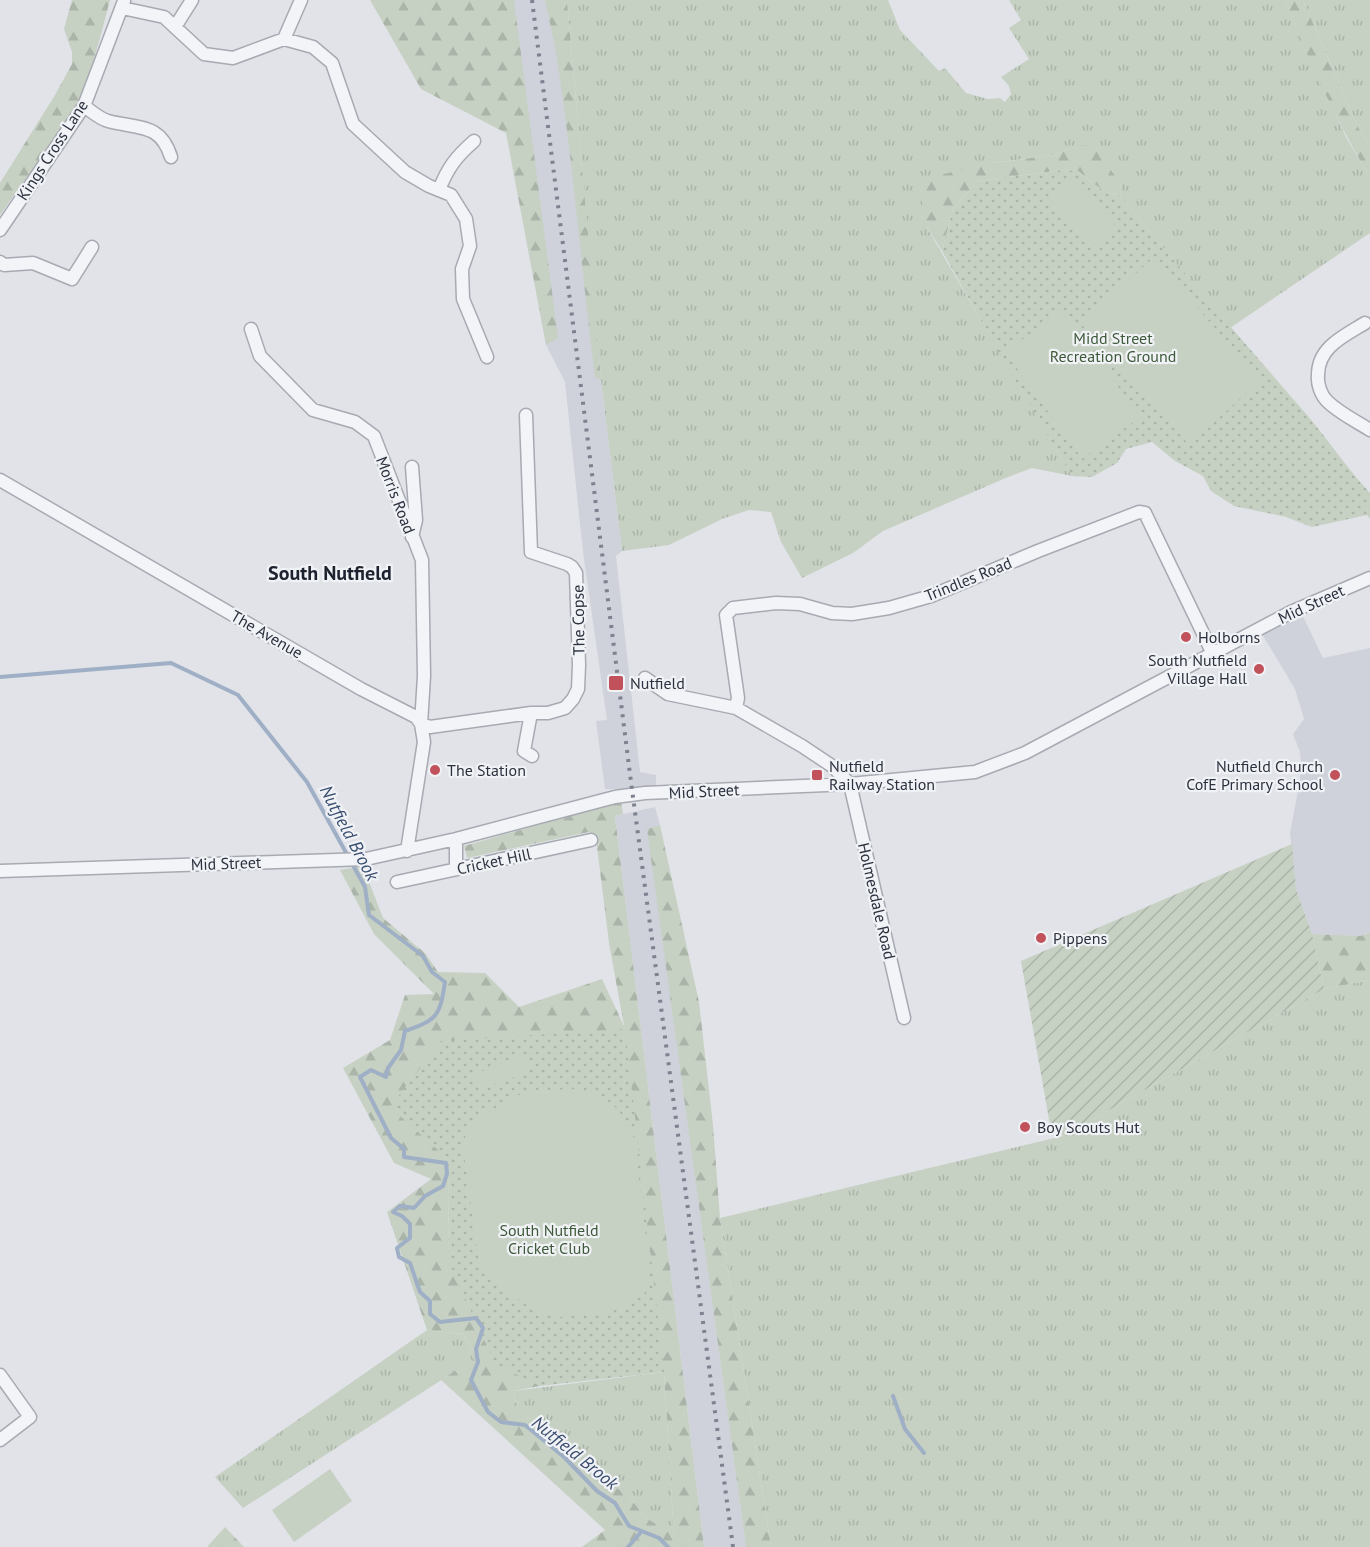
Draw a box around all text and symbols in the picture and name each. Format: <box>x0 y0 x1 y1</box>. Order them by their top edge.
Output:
street label: Kings Cross Lane <box>12 96 92 204</box>
park label: Midd Street Recreation Ground <box>1050 328 1176 366</box>
street label: Morris Road <box>372 453 420 537</box>
street label: Trindles Road <box>922 553 1014 605</box>
district label: South Nutfield <box>268 560 392 586</box>
street label: Mid Street <box>1275 580 1348 628</box>
street label: The Copse <box>567 584 589 656</box>
street label: The Avenue <box>228 605 306 663</box>
place label: Holborns <box>1198 627 1260 647</box>
marker: Holborns <box>1179 630 1193 644</box>
place label: South Nutfield Village Hall <box>1148 650 1247 688</box>
marker: South Nutfield Village Hall <box>1252 662 1266 676</box>
place label: Nutfield <box>630 673 685 693</box>
marker: Nutfield <box>607 674 625 692</box>
place label: Nutfield Railway Station <box>829 756 935 794</box>
place label: Nutfield Church CofE Primary School <box>1186 756 1323 794</box>
place label: The Station <box>447 760 526 780</box>
marker: The Station <box>428 763 442 777</box>
marker: Nutfield Railway Station <box>810 768 824 782</box>
marker: Nutfield Church CofE Primary School <box>1328 768 1342 782</box>
street label: Mid Street <box>668 779 740 803</box>
water label: Nutfield Brook <box>315 781 385 885</box>
street label: Holmesdale Road <box>854 841 900 961</box>
street label: Cricket Hill <box>455 843 533 879</box>
street label: Mid Street <box>190 852 262 874</box>
place label: Pippens <box>1053 928 1107 948</box>
marker: Pippens <box>1034 931 1048 945</box>
place label: Boy Scouts Hut <box>1037 1117 1140 1137</box>
marker: Boy Scouts Hut <box>1018 1120 1032 1134</box>
park label: South Nutfield Cricket Club <box>499 1220 599 1258</box>
water label: Nutfield Brook <box>527 1411 624 1495</box>

